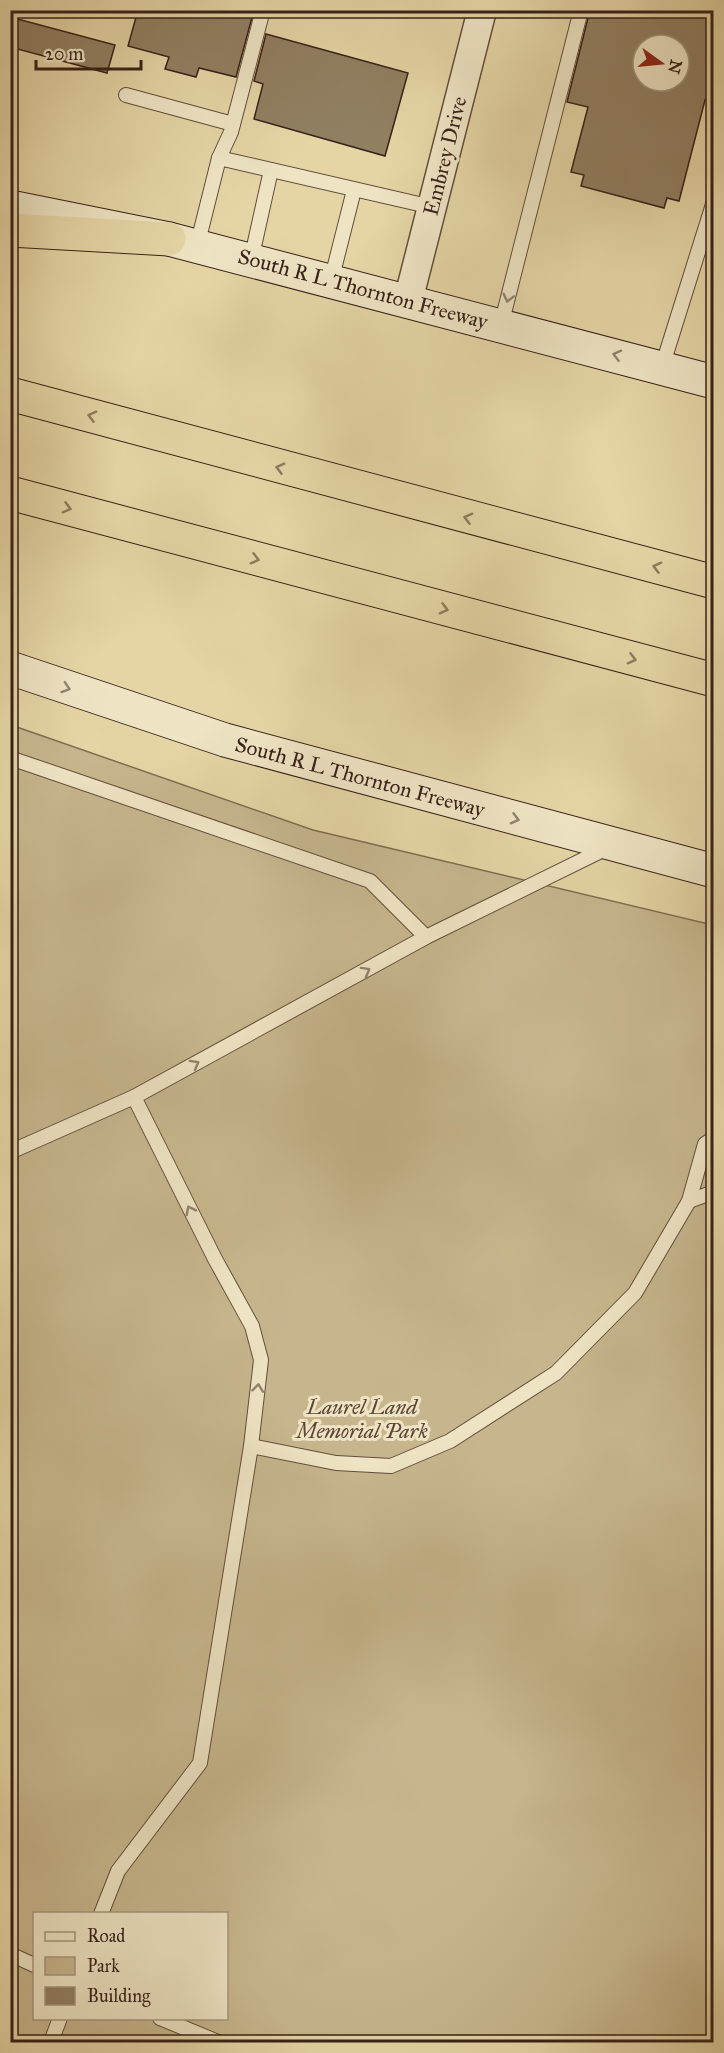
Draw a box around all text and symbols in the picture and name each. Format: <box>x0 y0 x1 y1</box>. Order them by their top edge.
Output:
scale bar <box>36 33 141 71</box>
north arrow <box>631 33 691 93</box>
text: 20 m <box>45 43 83 65</box>
text: N <box>664 58 686 76</box>
street label: Embrey Drive <box>418 93 472 218</box>
street label: South R L Thornton Freeway <box>235 243 492 335</box>
one-way arrow <box>503 292 516 302</box>
one-way arrow <box>612 350 622 363</box>
one-way arrow <box>87 411 98 423</box>
one-way arrow <box>275 463 286 475</box>
one-way arrow <box>62 501 72 514</box>
one-way arrow <box>464 512 474 525</box>
one-way arrow <box>250 552 260 565</box>
one-way arrow <box>652 562 662 575</box>
one-way arrow <box>438 602 449 614</box>
one-way arrow <box>627 651 637 664</box>
one-way arrow <box>60 680 71 693</box>
street label: South R L Thornton Freeway <box>232 731 489 823</box>
one-way arrow <box>509 812 520 824</box>
one-way arrow <box>359 966 370 978</box>
one-way arrow <box>188 1060 199 1071</box>
one-way arrow <box>186 1205 198 1216</box>
one-way arrow <box>251 1383 264 1392</box>
park label: Laurel Land Memorial Park <box>294 1394 428 1444</box>
legend <box>33 1912 228 2020</box>
text: Road <box>87 1925 125 1947</box>
text: Park <box>87 1955 120 1977</box>
text: Building <box>87 1985 151 2008</box>

